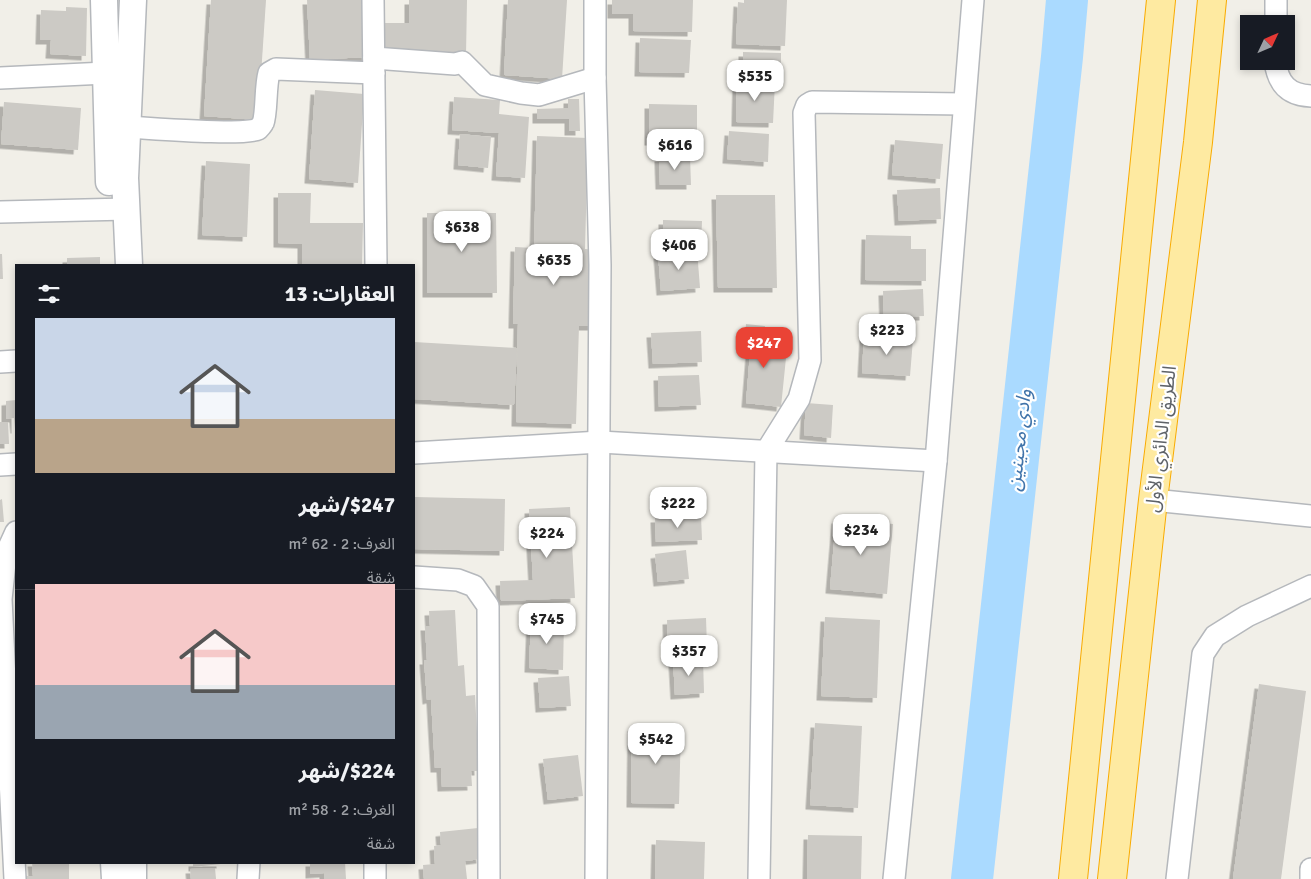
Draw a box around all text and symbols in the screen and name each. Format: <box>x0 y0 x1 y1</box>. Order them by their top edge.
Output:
north arrow <box>1240 15 1295 70</box>
map controls <box>1240 15 1295 70</box>
pin: $535 <box>725 59 785 102</box>
text: $535 <box>738 66 772 86</box>
pin: $616 <box>645 128 705 171</box>
text: $616 <box>658 135 692 155</box>
pin: $638 <box>432 210 492 253</box>
text: $638 <box>445 217 479 237</box>
pin: $406 <box>649 228 709 271</box>
text: $406 <box>662 235 696 255</box>
pin: $635 <box>524 244 584 286</box>
text: $635 <box>537 250 571 270</box>
icon: filters <box>35 280 63 308</box>
text: العقارات: 13 <box>285 281 395 307</box>
pin: $223 <box>857 314 917 356</box>
text: $223 <box>870 320 904 340</box>
pin: $247 <box>734 326 794 369</box>
text: $247 <box>747 333 781 353</box>
icon: home <box>170 351 260 441</box>
street label: الطريق الدائري الأول <box>1140 364 1184 514</box>
water label: وادي مجينين <box>1001 388 1039 493</box>
pin: $222 <box>648 486 708 529</box>
text: $247/شهر <box>299 492 395 518</box>
text: $222 <box>661 493 695 513</box>
pin: $234 <box>831 514 891 556</box>
pin: $224 <box>517 516 577 559</box>
text: $234 <box>844 520 878 540</box>
text: $224 <box>530 523 564 543</box>
text: الغرف: 2 · 62 m² <box>288 534 395 554</box>
text: شقة <box>367 568 395 588</box>
pin: $745 <box>517 602 577 645</box>
text: $745 <box>530 609 564 629</box>
icon: home <box>170 616 260 706</box>
pin: $357 <box>659 634 719 677</box>
text: $357 <box>672 641 706 661</box>
pin: $542 <box>626 722 686 765</box>
text: $542 <box>639 729 673 749</box>
text: $224/شهر <box>299 758 395 784</box>
text: الغرف: 2 · 58 m² <box>288 800 395 820</box>
text: شقة <box>367 834 395 854</box>

